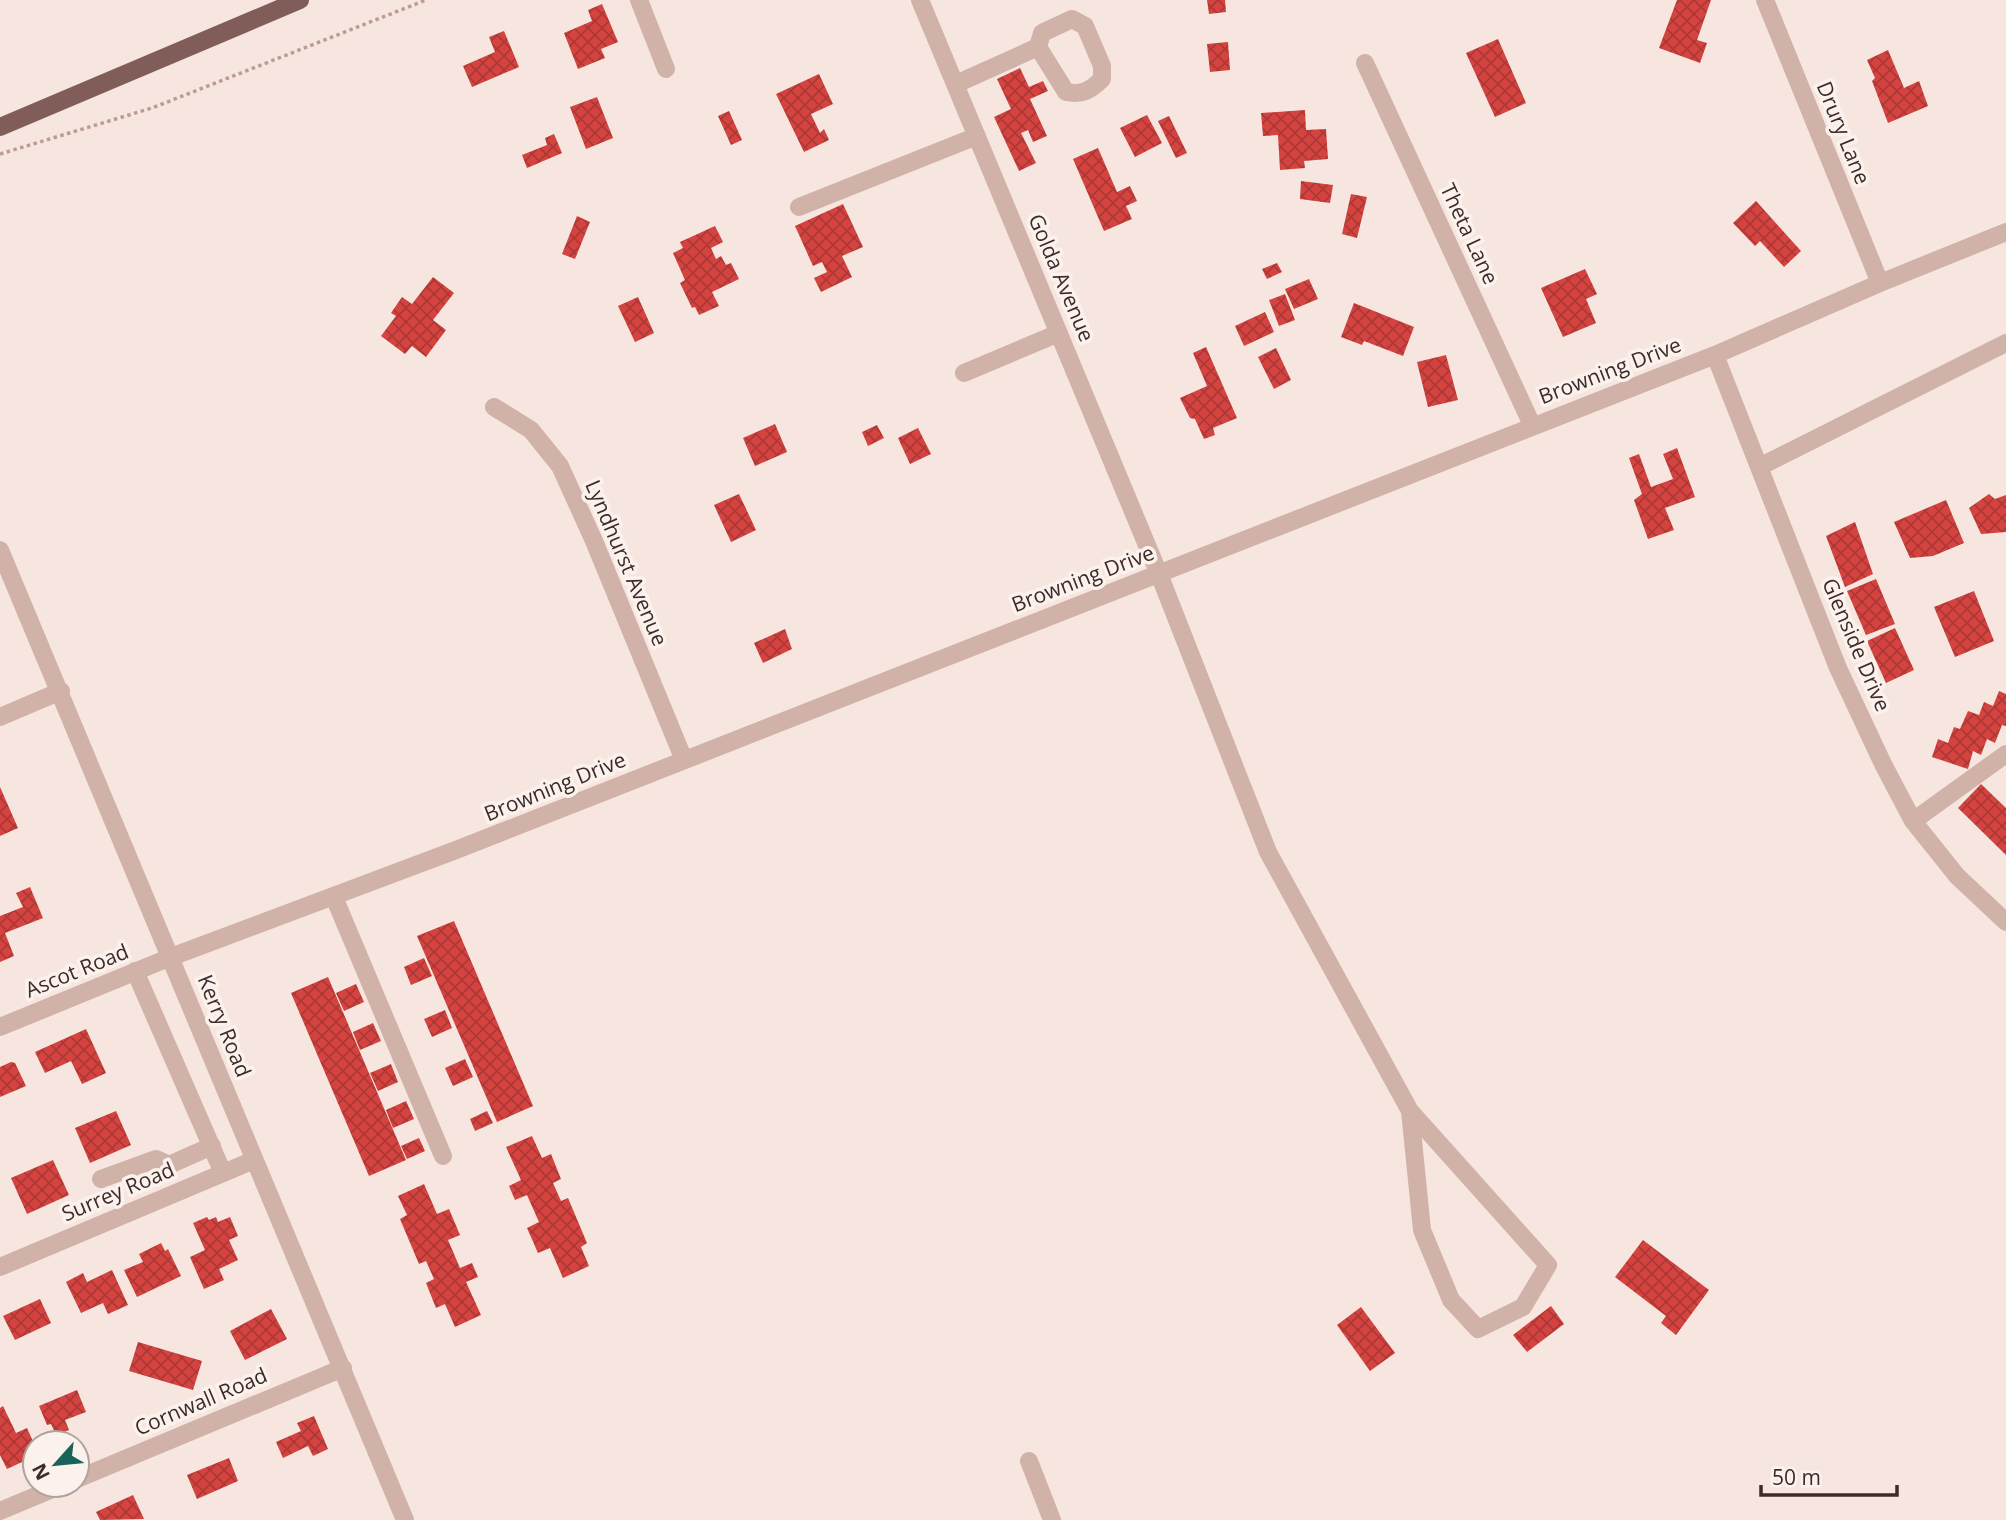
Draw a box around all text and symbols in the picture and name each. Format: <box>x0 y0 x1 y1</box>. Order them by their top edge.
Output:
street label: Drury Lane <box>1811 77 1877 188</box>
street label: Theta Lane <box>1434 179 1505 289</box>
street label: Golda Avenue <box>1022 209 1101 346</box>
street label: Browning Drive <box>1534 330 1685 410</box>
street label: Lyndhurst Avenue <box>579 475 675 650</box>
street label: Browning Drive <box>1007 538 1158 618</box>
street label: Glenside Drive <box>1816 574 1898 715</box>
street label: Browning Drive <box>480 745 630 827</box>
street label: Ascot Road <box>21 937 132 1003</box>
street label: Kerry Road <box>192 970 258 1081</box>
street label: Surrey Road <box>57 1155 178 1227</box>
street label: Cornwall Road <box>130 1361 271 1442</box>
north arrow <box>21 1429 91 1499</box>
scale bar <box>1761 1454 1898 1498</box>
text: N <box>26 1459 56 1485</box>
text: 50 m <box>1772 1463 1821 1491</box>

